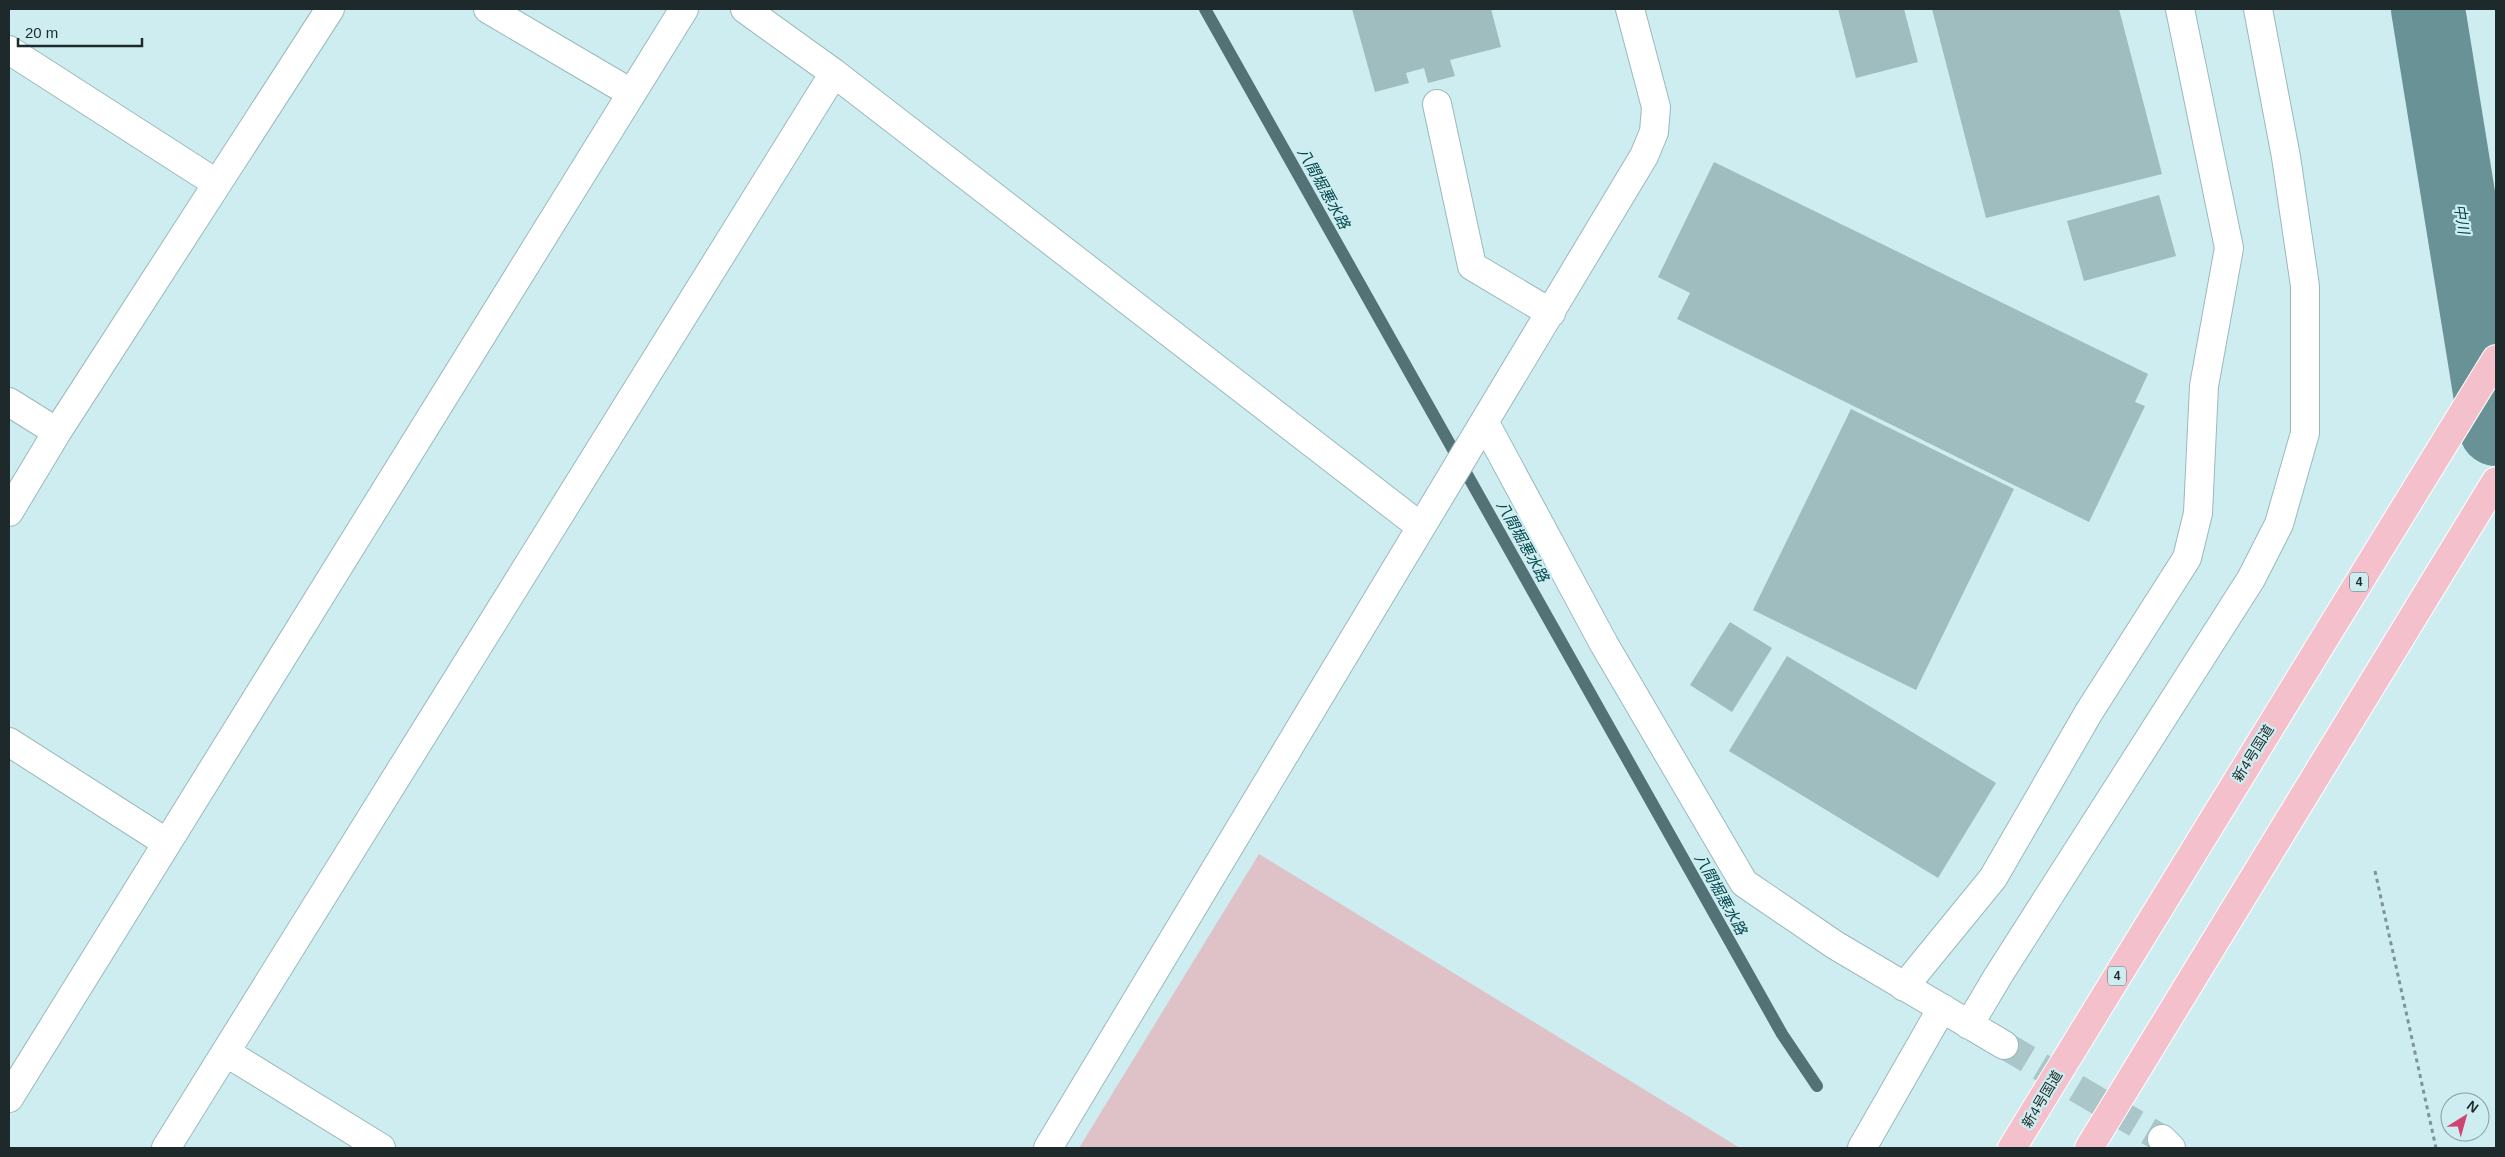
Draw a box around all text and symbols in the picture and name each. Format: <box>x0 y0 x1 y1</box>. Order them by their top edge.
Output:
scale bar <box>18 15 141 47</box>
text: 20 m <box>25 24 58 41</box>
water label: 八間堀悪水路 <box>1295 145 1354 233</box>
water label: 中川 <box>2451 203 2473 237</box>
water label: 八間堀悪水路 <box>1494 498 1553 586</box>
road number: 4 <box>2350 572 2368 592</box>
street label: 新4号国道 <box>2229 722 2277 784</box>
water label: 八間堀悪水路 <box>1692 851 1751 939</box>
road number: 4 <box>2108 966 2126 986</box>
street label: 新4号国道 <box>2019 1068 2065 1130</box>
north arrow <box>2440 1092 2490 1142</box>
text: N <box>2464 1097 2482 1116</box>

